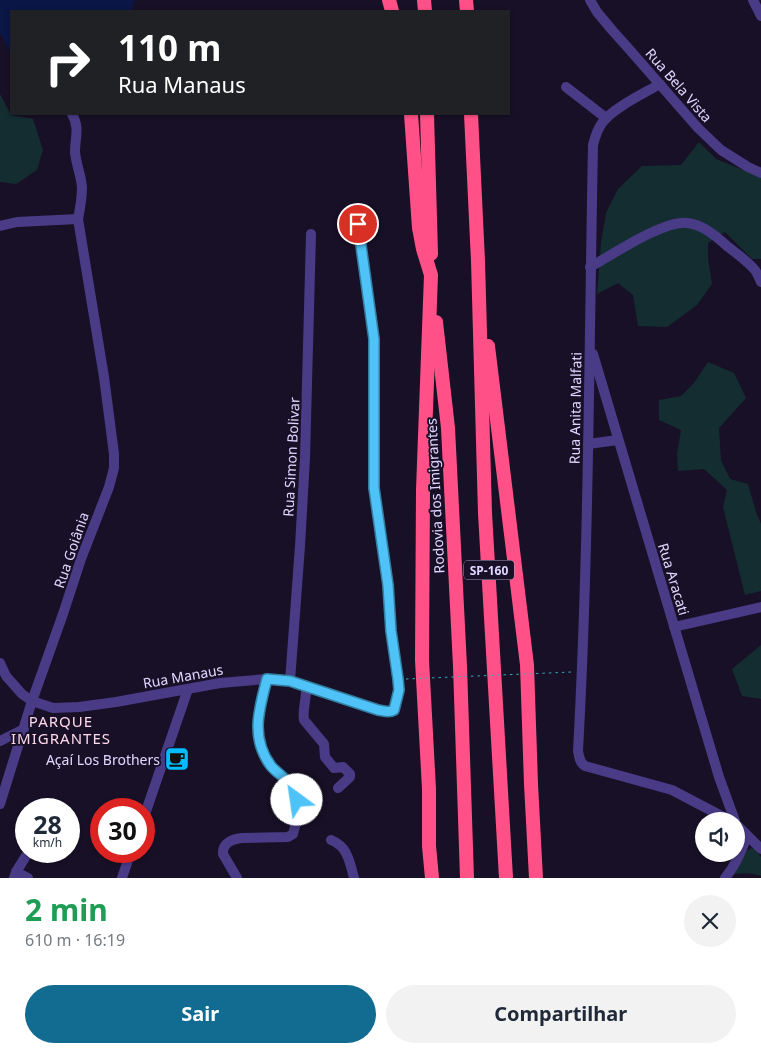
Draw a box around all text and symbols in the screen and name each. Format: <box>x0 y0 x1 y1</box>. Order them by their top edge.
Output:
text: 110 m <box>118 24 221 71</box>
icon: right <box>35 30 100 95</box>
street label: Rua Bela Vista <box>641 44 717 126</box>
text: Rua Manaus <box>118 69 246 99</box>
pin <box>337 203 379 245</box>
icon: arrive <box>344 210 372 238</box>
street label: Rua Anita Malfati <box>565 352 585 464</box>
street label: Rua Simon Bolivar <box>278 397 304 517</box>
street label: Rodovia dos Imigrantes <box>421 418 449 574</box>
street label: Rua Goiânia <box>49 510 93 590</box>
street label: Rua Aracati <box>654 541 694 617</box>
road number: SP-160 <box>464 560 514 580</box>
street label: Rua Manaus <box>141 660 225 692</box>
district label: PARQUE IMIGRANTES <box>11 711 111 748</box>
cafe icon: Açaí Los Brothers <box>164 746 190 772</box>
place label: Açaí Los Brothers <box>46 750 160 769</box>
position arrow <box>270 773 322 825</box>
speed limit sign: 30 <box>90 798 155 863</box>
text: 28 <box>33 807 62 841</box>
map controls <box>695 812 745 862</box>
button: sound <box>695 812 745 862</box>
text: km/h <box>33 834 62 851</box>
text: 2 min <box>25 889 108 930</box>
button: close <box>684 895 736 947</box>
text: 610 m · 16:19 <box>25 929 125 951</box>
button: Sair <box>25 985 376 1043</box>
button: Compartilhar <box>386 985 736 1043</box>

